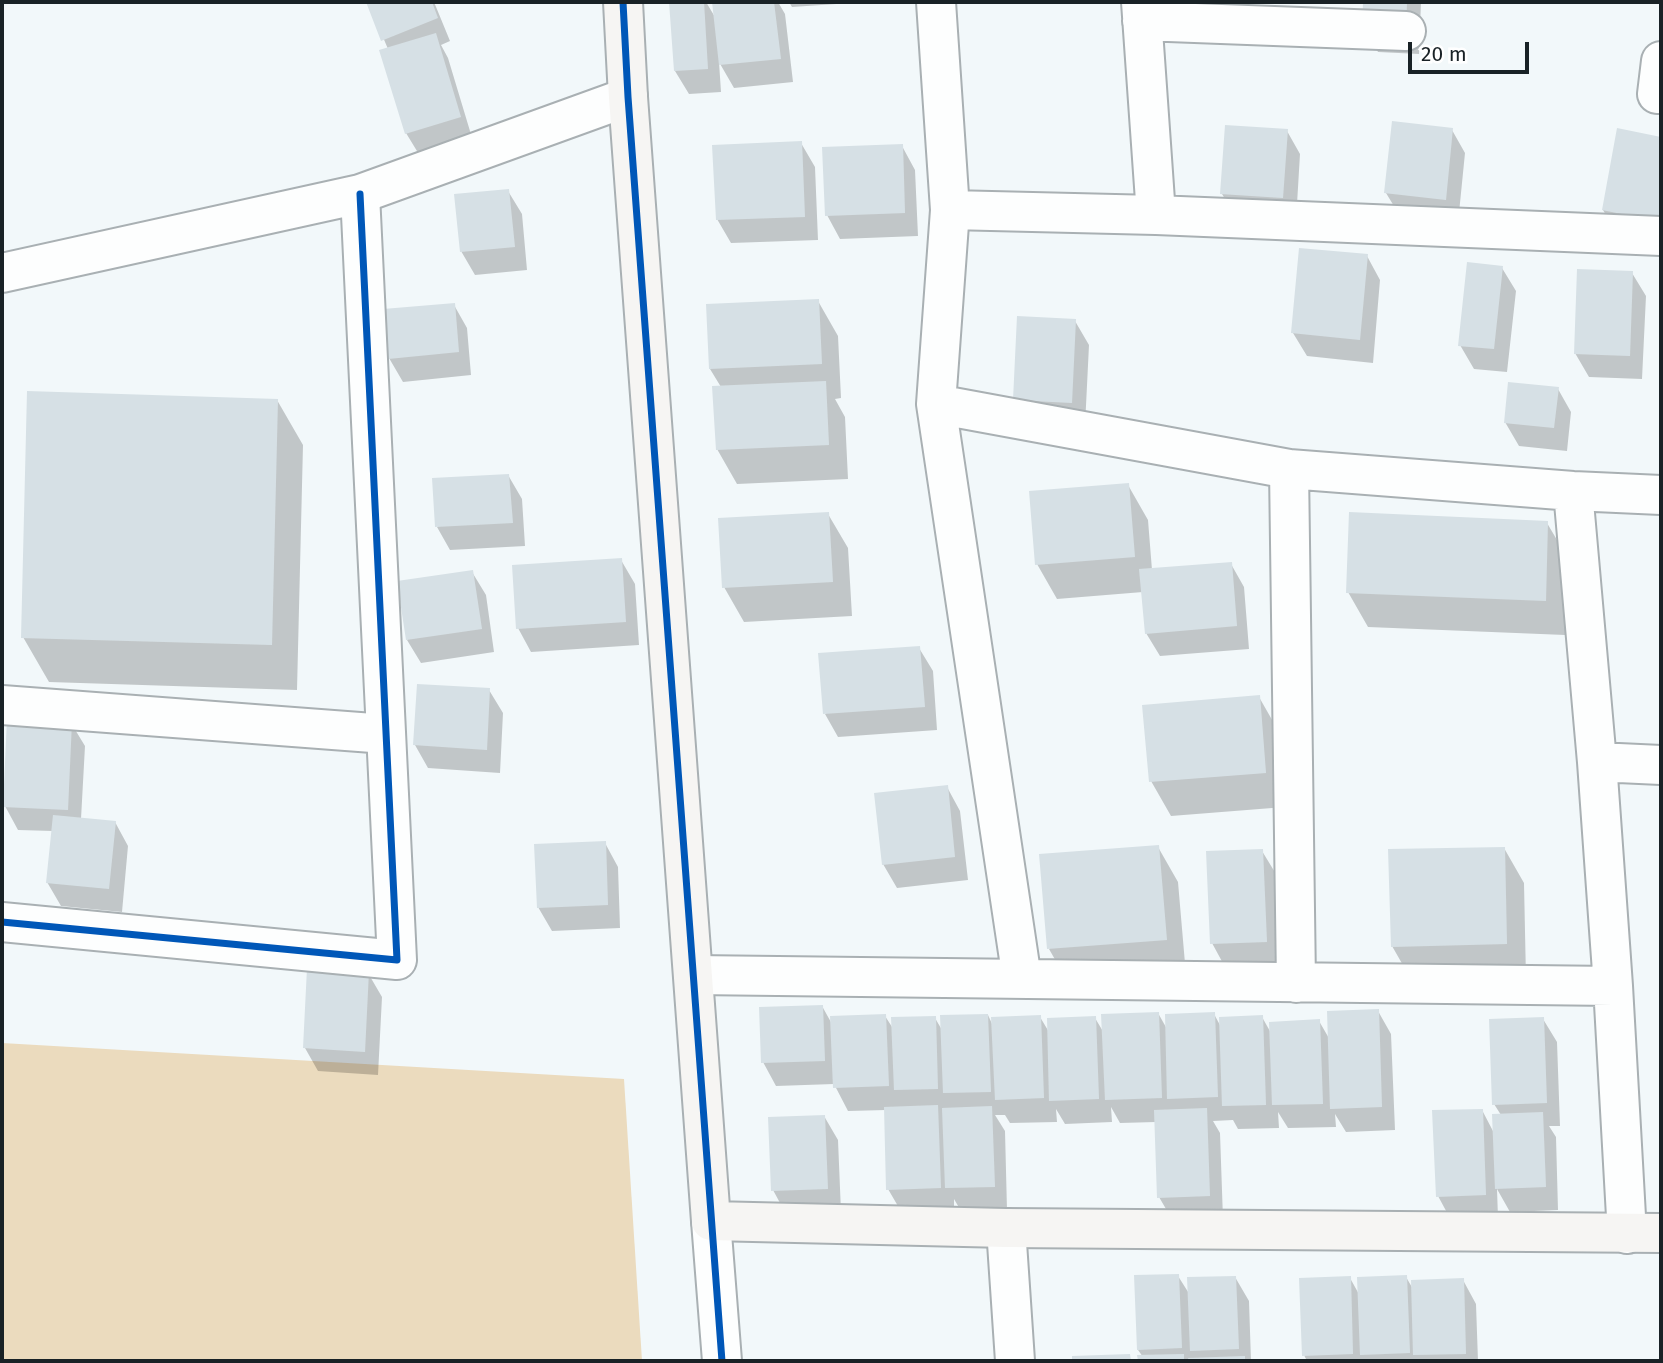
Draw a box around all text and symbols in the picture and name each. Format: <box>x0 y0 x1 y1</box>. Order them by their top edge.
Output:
scale bar <box>1411 28 1532 72</box>
text: 20 m <box>1421 41 1467 67</box>

